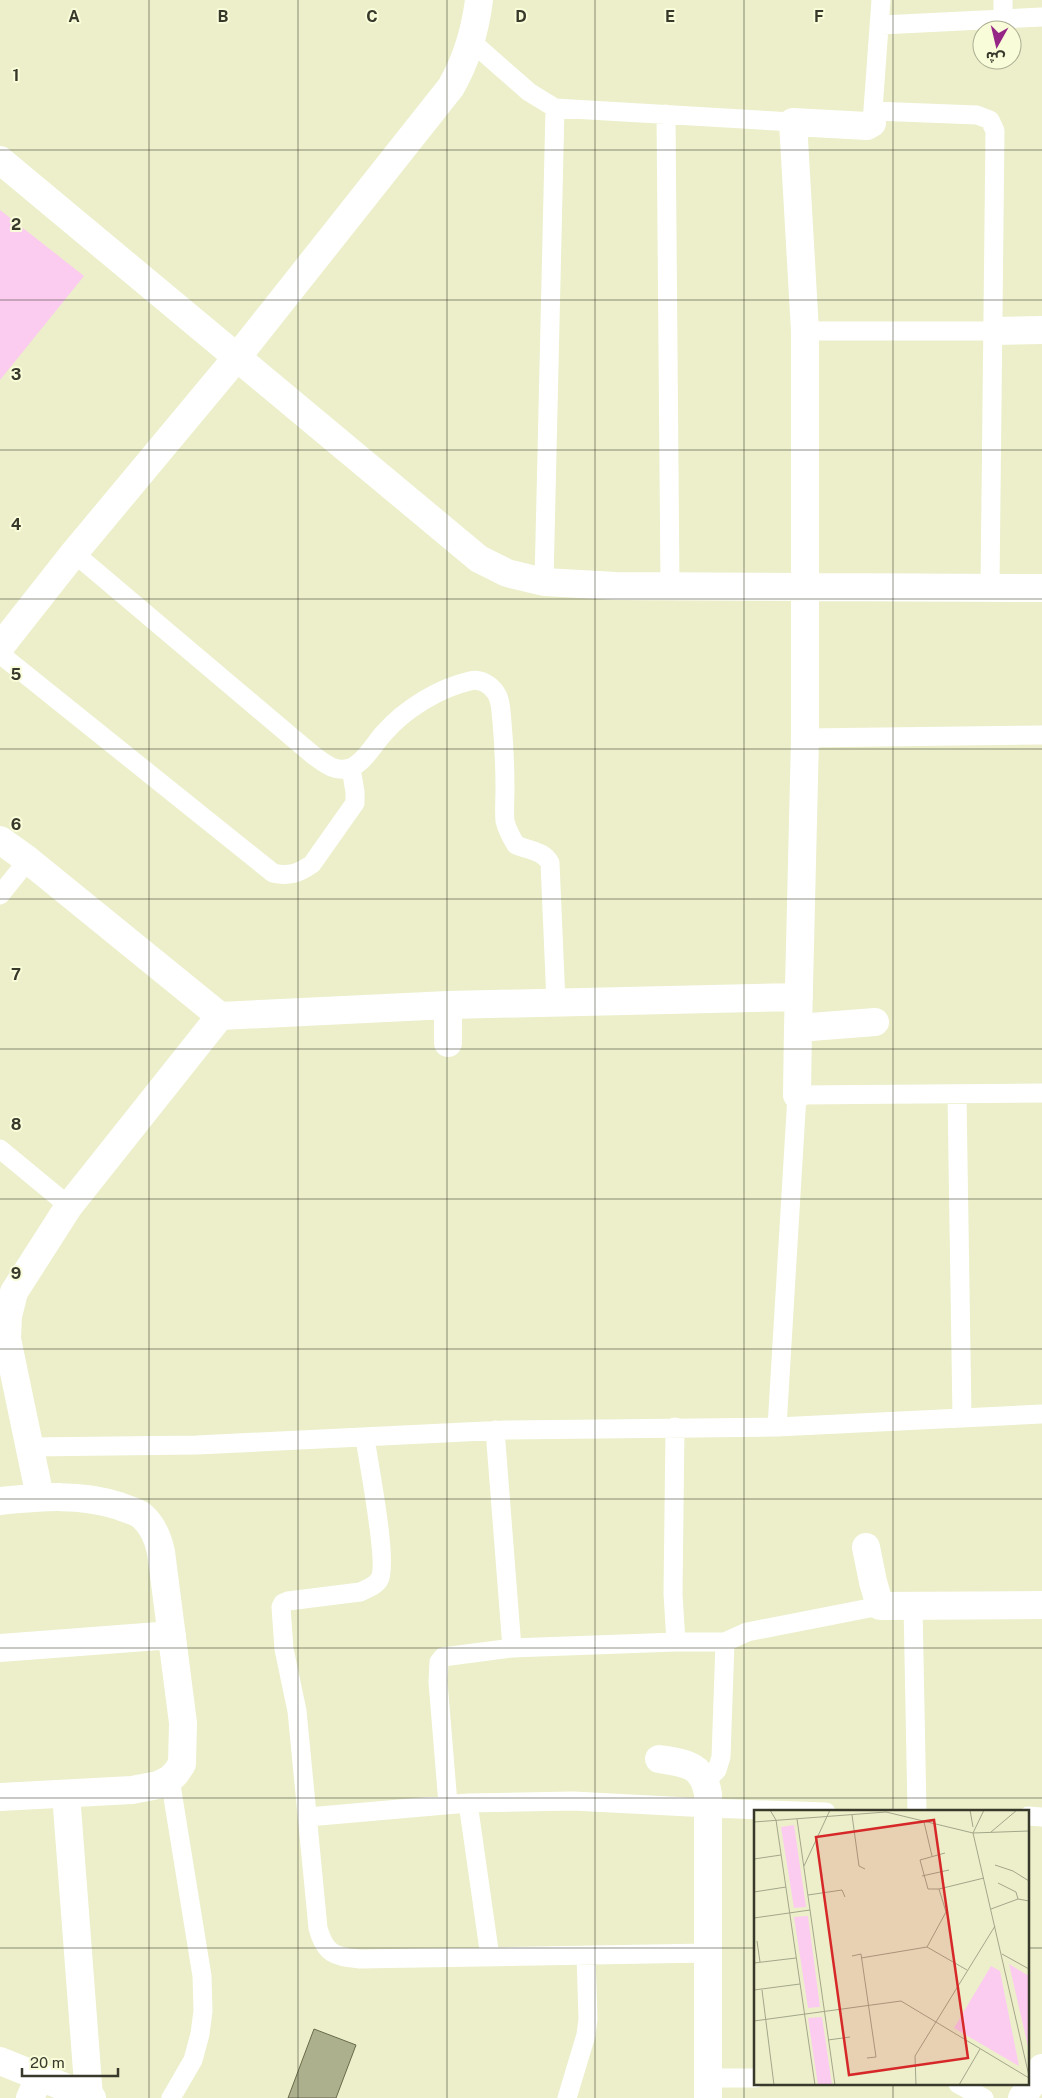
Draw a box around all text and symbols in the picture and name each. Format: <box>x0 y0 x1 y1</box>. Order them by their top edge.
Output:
text: A <box>68 7 80 26</box>
text: B <box>218 7 229 26</box>
text: C <box>366 7 378 26</box>
text: D <box>515 7 527 26</box>
text: E <box>665 7 675 26</box>
text: F <box>814 7 824 26</box>
north arrow <box>972 20 1022 70</box>
text: ش <box>985 49 1006 67</box>
text: 1 <box>13 66 19 85</box>
text: 2 <box>11 215 21 234</box>
text: 3 <box>11 365 21 384</box>
text: 4 <box>11 515 22 534</box>
text: 5 <box>11 665 22 684</box>
text: 6 <box>11 815 21 834</box>
text: 7 <box>11 965 21 984</box>
text: 8 <box>11 1115 22 1134</box>
text: 9 <box>11 1264 21 1283</box>
inset map <box>754 1810 1030 2086</box>
scale bar <box>22 2046 119 2078</box>
text: 20 m <box>30 2054 65 2071</box>

